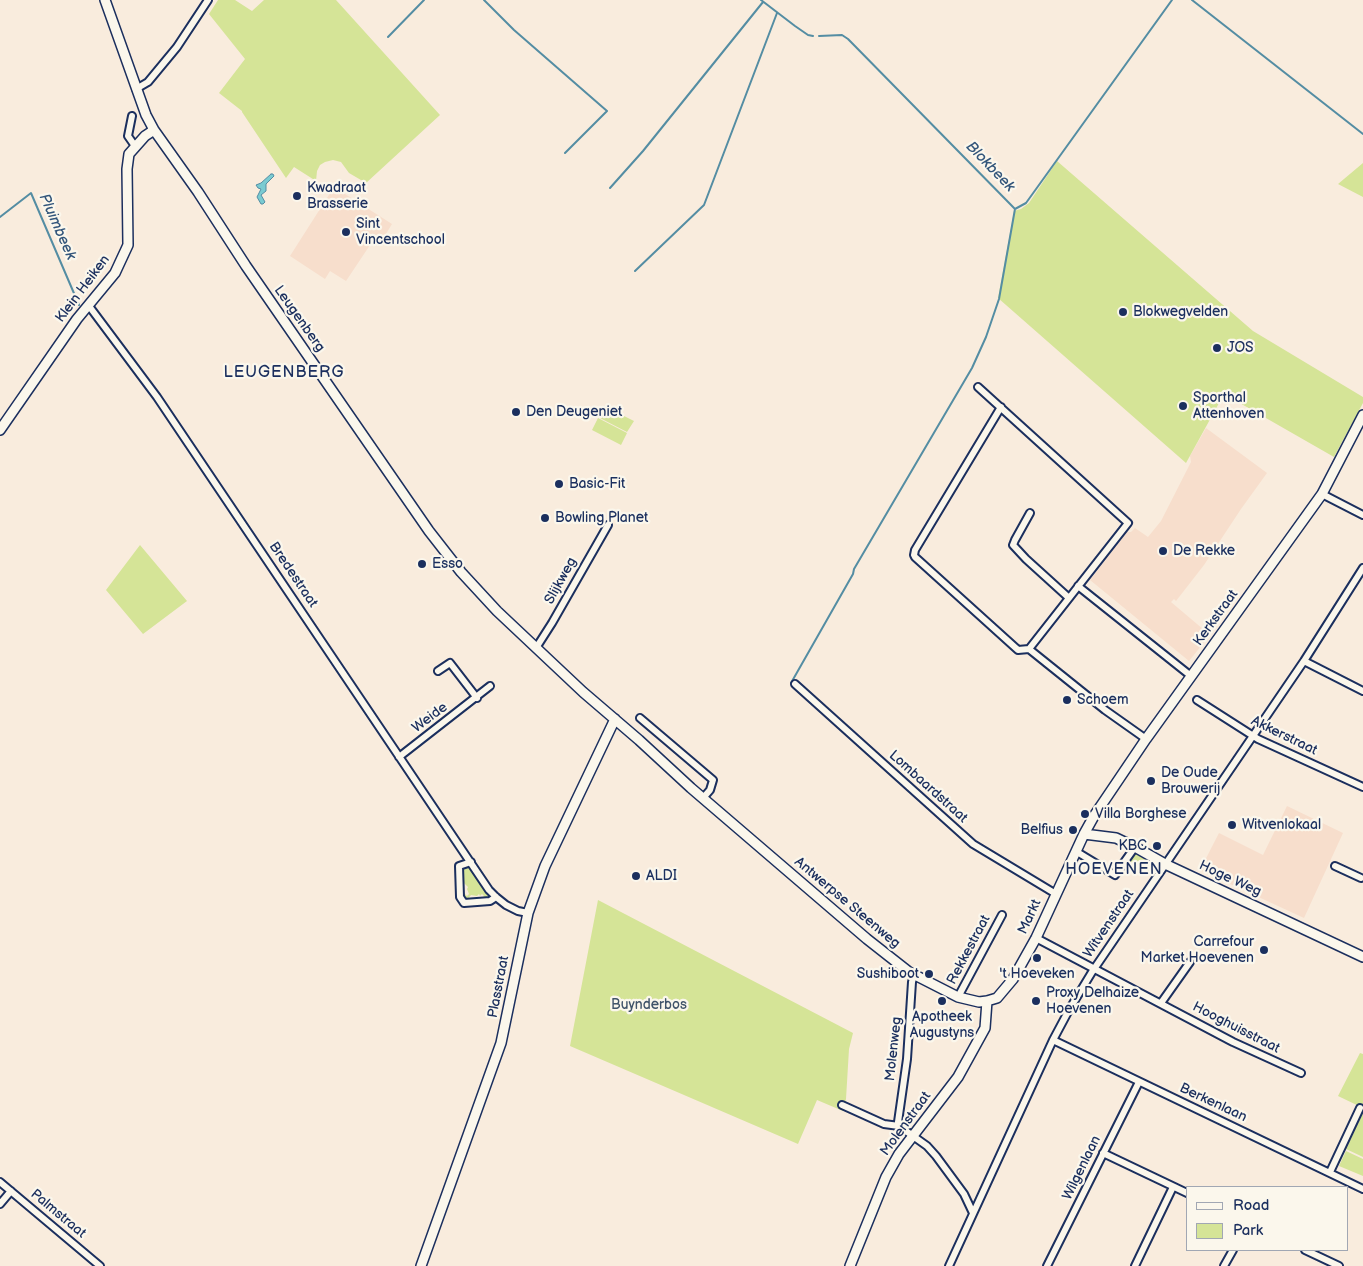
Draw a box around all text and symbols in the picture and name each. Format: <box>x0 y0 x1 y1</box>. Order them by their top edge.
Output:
water label: Blokbeek <box>962 138 1018 196</box>
place label: Kwadraat Brasserie <box>307 180 368 212</box>
marker: Kwadraat Brasserie <box>291 190 303 202</box>
water label: Pluimbeek <box>34 191 80 263</box>
place label: Sint Vincentschool <box>356 216 445 248</box>
marker: Sint Vincentschool <box>340 226 352 238</box>
street label: Klein Heiken <box>52 252 114 326</box>
street label: Leugenberg <box>270 283 328 355</box>
place label: Blokwegvelden <box>1133 304 1228 320</box>
marker: Blokwegvelden <box>1117 306 1129 318</box>
place label: JOS <box>1227 340 1253 356</box>
marker: JOS <box>1211 342 1223 354</box>
district label: LEUGENBERG <box>222 363 346 383</box>
place label: Sporthal Attenhoven <box>1193 390 1264 422</box>
marker: Sporthal Attenhoven <box>1177 400 1189 412</box>
place label: Den Deugeniet <box>526 404 622 420</box>
marker: Den Deugeniet <box>510 406 522 418</box>
place label: Basic-Fit <box>569 476 625 492</box>
marker: Basic-Fit <box>553 478 565 490</box>
place label: Bowling Planet <box>555 510 648 526</box>
marker: Bowling Planet <box>539 512 551 524</box>
street label: Bredestraat <box>265 539 321 611</box>
place label: De Rekke <box>1173 543 1235 559</box>
marker: De Rekke <box>1157 545 1169 557</box>
street label: Slijkweg <box>541 555 581 607</box>
place label: Esso <box>432 556 463 572</box>
marker: Esso <box>416 558 428 570</box>
street label: Kerkstraat <box>1190 587 1242 649</box>
place label: Schoem <box>1077 692 1128 708</box>
marker: Schoem <box>1061 694 1073 706</box>
street label: Weide <box>409 699 451 737</box>
street label: Akkerstraat <box>1248 713 1320 759</box>
street label: Lombaardstraat <box>885 747 971 827</box>
place label: De Oude Brouwerij <box>1161 765 1220 798</box>
marker: De Oude Brouwerij <box>1145 775 1157 787</box>
place label: Villa Borghese <box>1095 806 1186 822</box>
marker: Villa Borghese <box>1079 808 1091 820</box>
place label: Witvenlokaal <box>1242 817 1321 833</box>
marker: Witvenlokaal <box>1226 819 1238 831</box>
place label: Belfius <box>1020 822 1063 838</box>
marker: Belfius <box>1067 824 1079 836</box>
place label: KBC <box>1118 838 1147 854</box>
marker: KBC <box>1151 840 1163 852</box>
street label: Antwerpse Steenweg <box>791 854 903 952</box>
street label: Hoge Weg <box>1196 857 1264 901</box>
district label: HOEVENEN <box>1064 860 1164 880</box>
place label: ALDI <box>646 868 677 884</box>
marker: ALDI <box>630 870 642 882</box>
street label: Witvenstraat <box>1080 887 1138 961</box>
street label: Markt <box>1015 897 1045 937</box>
street label: Rekkestraat <box>944 912 994 988</box>
place label: Carrefour Market Hoevenen <box>1141 934 1254 966</box>
marker: Carrefour Market Hoevenen <box>1258 944 1270 956</box>
marker: 't Hoeveken <box>1031 952 1043 964</box>
street label: Plasstraat <box>485 955 513 1019</box>
place label: Sushiboot <box>857 966 919 982</box>
place label: 't Hoeveken <box>999 966 1075 982</box>
marker: Sushiboot <box>923 968 935 980</box>
place label: Proxy Delhaize Hoevenen <box>1046 985 1139 1018</box>
marker: Apotheek Augustyns <box>936 995 948 1007</box>
marker: Proxy Delhaize Hoevenen <box>1030 995 1042 1007</box>
park label: Buynderbos <box>611 997 687 1013</box>
street label: Hooghuisstraat <box>1189 999 1283 1057</box>
place label: Apotheek Augustyns <box>910 1009 974 1042</box>
street label: Molenweg <box>882 1016 906 1082</box>
street label: Berkenlaan <box>1177 1080 1249 1126</box>
street label: Molenstraat <box>877 1089 935 1159</box>
street label: Wilgenlaan <box>1059 1133 1105 1203</box>
street label: Palmstraat <box>27 1186 89 1242</box>
legend <box>1186 1186 1348 1251</box>
text: Road <box>1233 1196 1269 1215</box>
text: Park <box>1233 1221 1263 1240</box>

